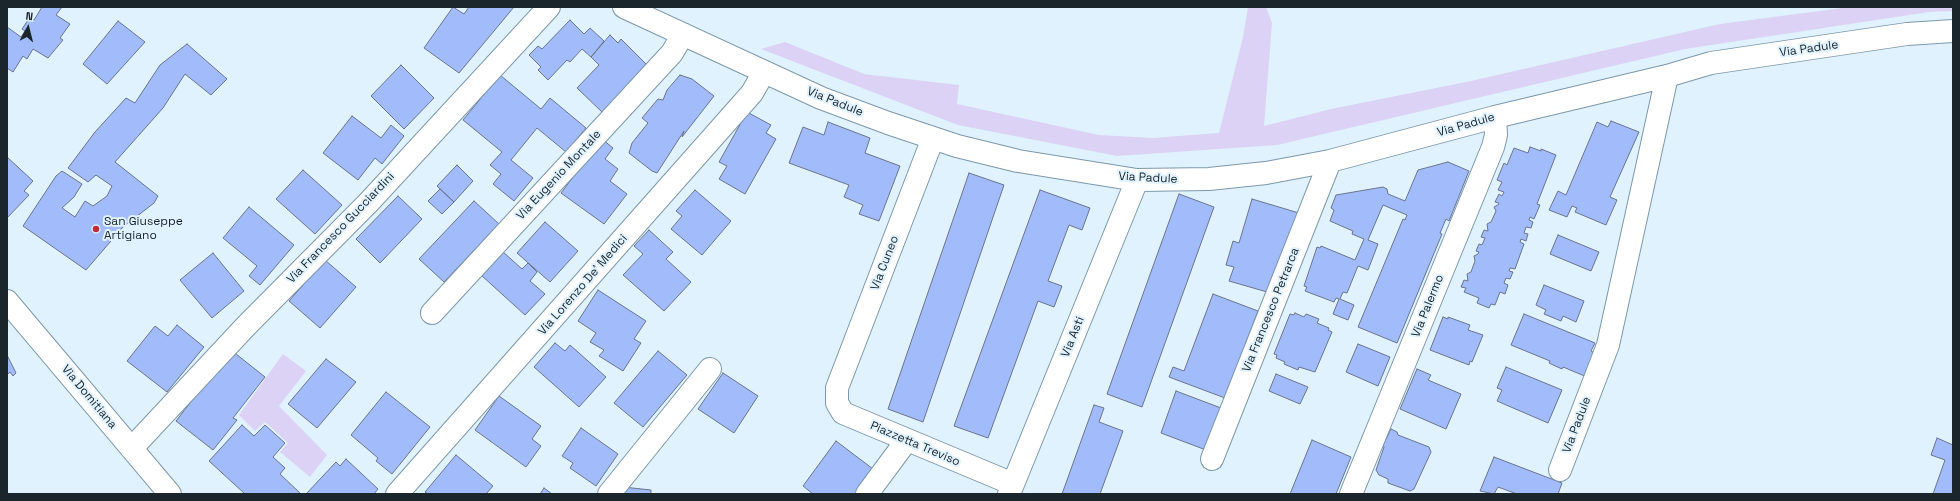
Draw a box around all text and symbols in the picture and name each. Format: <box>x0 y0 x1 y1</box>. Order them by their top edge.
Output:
north arrow <box>8 8 48 48</box>
text: N <box>25 9 34 23</box>
street label: Via Padule <box>1779 38 1839 60</box>
street label: Via Padule <box>805 84 865 120</box>
street label: Via Padule <box>1436 110 1496 140</box>
street label: Via Eugenio Montale <box>514 127 604 223</box>
street label: Via Padule <box>1118 169 1178 187</box>
street label: Via Francesco Gucciardini <box>284 170 398 286</box>
place label: San Giuseppe Artigiano <box>104 215 183 243</box>
marker: San Giuseppe Artigiano <box>91 224 101 234</box>
street label: Via Lorenzo De' Medici <box>535 232 631 338</box>
street label: Via Cuneo <box>868 234 902 292</box>
street label: Via Francesco Petrarca <box>1239 246 1303 374</box>
street label: Via Palermo <box>1409 272 1447 340</box>
street label: Via Asti <box>1058 315 1088 359</box>
street label: Via Domitiana <box>58 362 120 432</box>
street label: Via Padule <box>1560 395 1594 455</box>
street label: Piazzetta Treviso <box>868 419 962 469</box>

